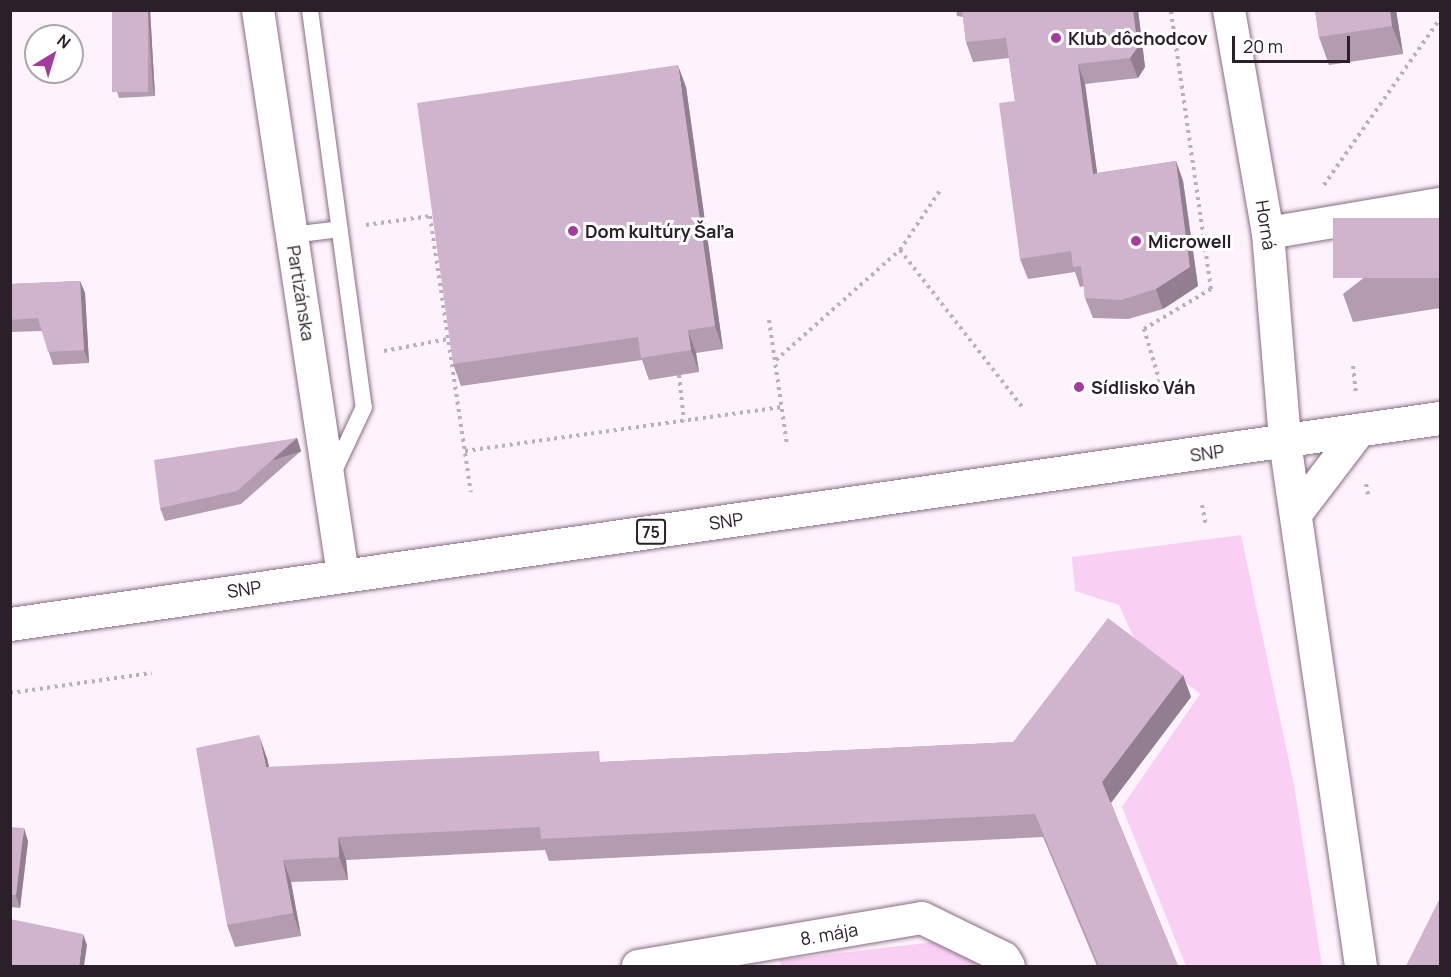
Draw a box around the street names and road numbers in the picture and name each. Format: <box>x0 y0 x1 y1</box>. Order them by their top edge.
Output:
street label: Horná <box>1251 199 1281 251</box>
street label: Partizánska <box>283 244 319 342</box>
street label: SNP <box>1189 440 1225 466</box>
street label: SNP <box>708 508 744 534</box>
road number: 75 <box>636 519 666 545</box>
street label: SNP <box>226 576 262 602</box>
street label: 8. mája <box>798 918 860 950</box>

